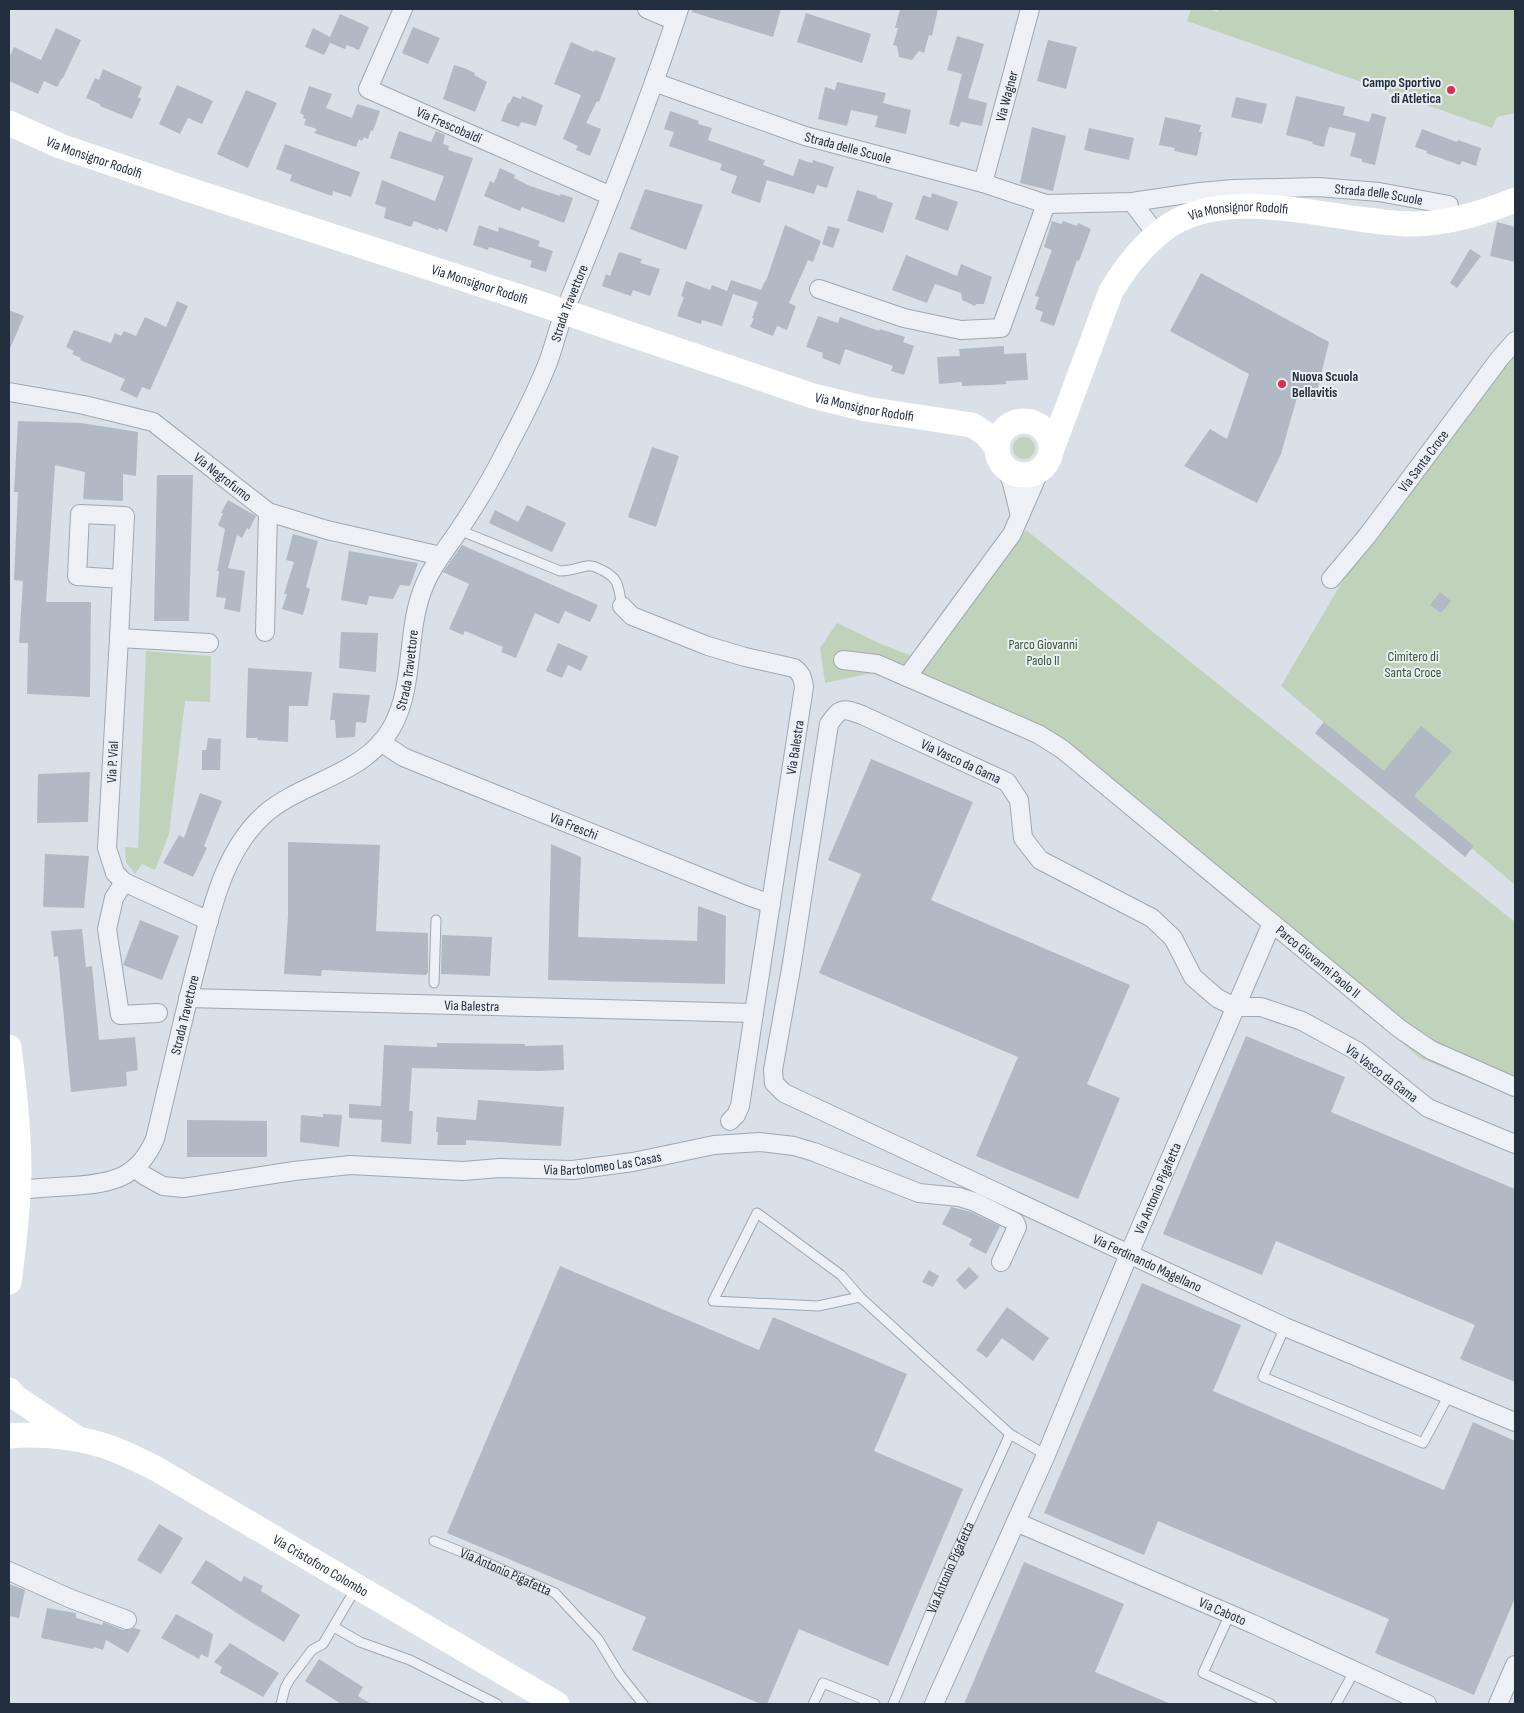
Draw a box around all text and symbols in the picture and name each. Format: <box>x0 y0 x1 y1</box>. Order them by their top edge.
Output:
street label: Via Wagner <box>992 69 1022 124</box>
place label: Campo Sportivo di Atletica <box>1362 74 1441 107</box>
marker: Campo Sportivo di Atletica <box>1445 84 1457 96</box>
street label: Via Frescobaldi <box>414 103 484 147</box>
street label: Strada delle Scuole <box>803 128 893 167</box>
street label: Via Monsignor Rodolfi <box>43 133 144 182</box>
street label: Strada delle Scuole <box>1334 180 1424 209</box>
street label: Via Monsignor Rodolfi <box>1186 198 1289 224</box>
street label: Via Monsignor Rodolfi <box>429 261 530 308</box>
street label: Strada Travettore <box>547 262 592 344</box>
place label: Nuova Scuola Bellavitis <box>1292 368 1358 401</box>
marker: Nuova Scuola Bellavitis <box>1276 378 1288 390</box>
street label: Via Monsignor Rodolfi <box>813 389 915 425</box>
street label: Via Santa Croce <box>1395 427 1452 496</box>
street label: Via Negrofumo <box>190 449 255 505</box>
street label: Strada Travettore <box>392 629 422 713</box>
park label: Parco Giovanni Paolo II <box>1009 636 1078 669</box>
park label: Cimitero di Santa Croce <box>1385 648 1441 681</box>
street label: Via Balestra <box>783 719 808 776</box>
street label: Via Vasco da Gama <box>918 735 1004 787</box>
street label: Via P. Vial <box>103 740 122 784</box>
street label: Via Freschi <box>547 809 600 844</box>
street label: Parco Giovanni Paolo II <box>1272 922 1364 1002</box>
street label: Strada Travettore <box>167 973 203 1056</box>
street label: Via Balestra <box>444 997 500 1015</box>
street label: Via Vasco da Gama <box>1342 1041 1421 1106</box>
street label: Via Antonio Pigafetta <box>1131 1140 1185 1237</box>
street label: Via Bartolomeo Las Casas <box>543 1148 663 1179</box>
street label: Via Ferdinando Magellano <box>1090 1231 1205 1296</box>
street label: Via Antonio Pigafetta <box>923 1519 978 1616</box>
street label: Via Cristoforo Colombo <box>270 1531 372 1600</box>
street label: Via Antonio Pigafetta <box>458 1544 554 1599</box>
street label: Via Caboto <box>1196 1594 1249 1629</box>

